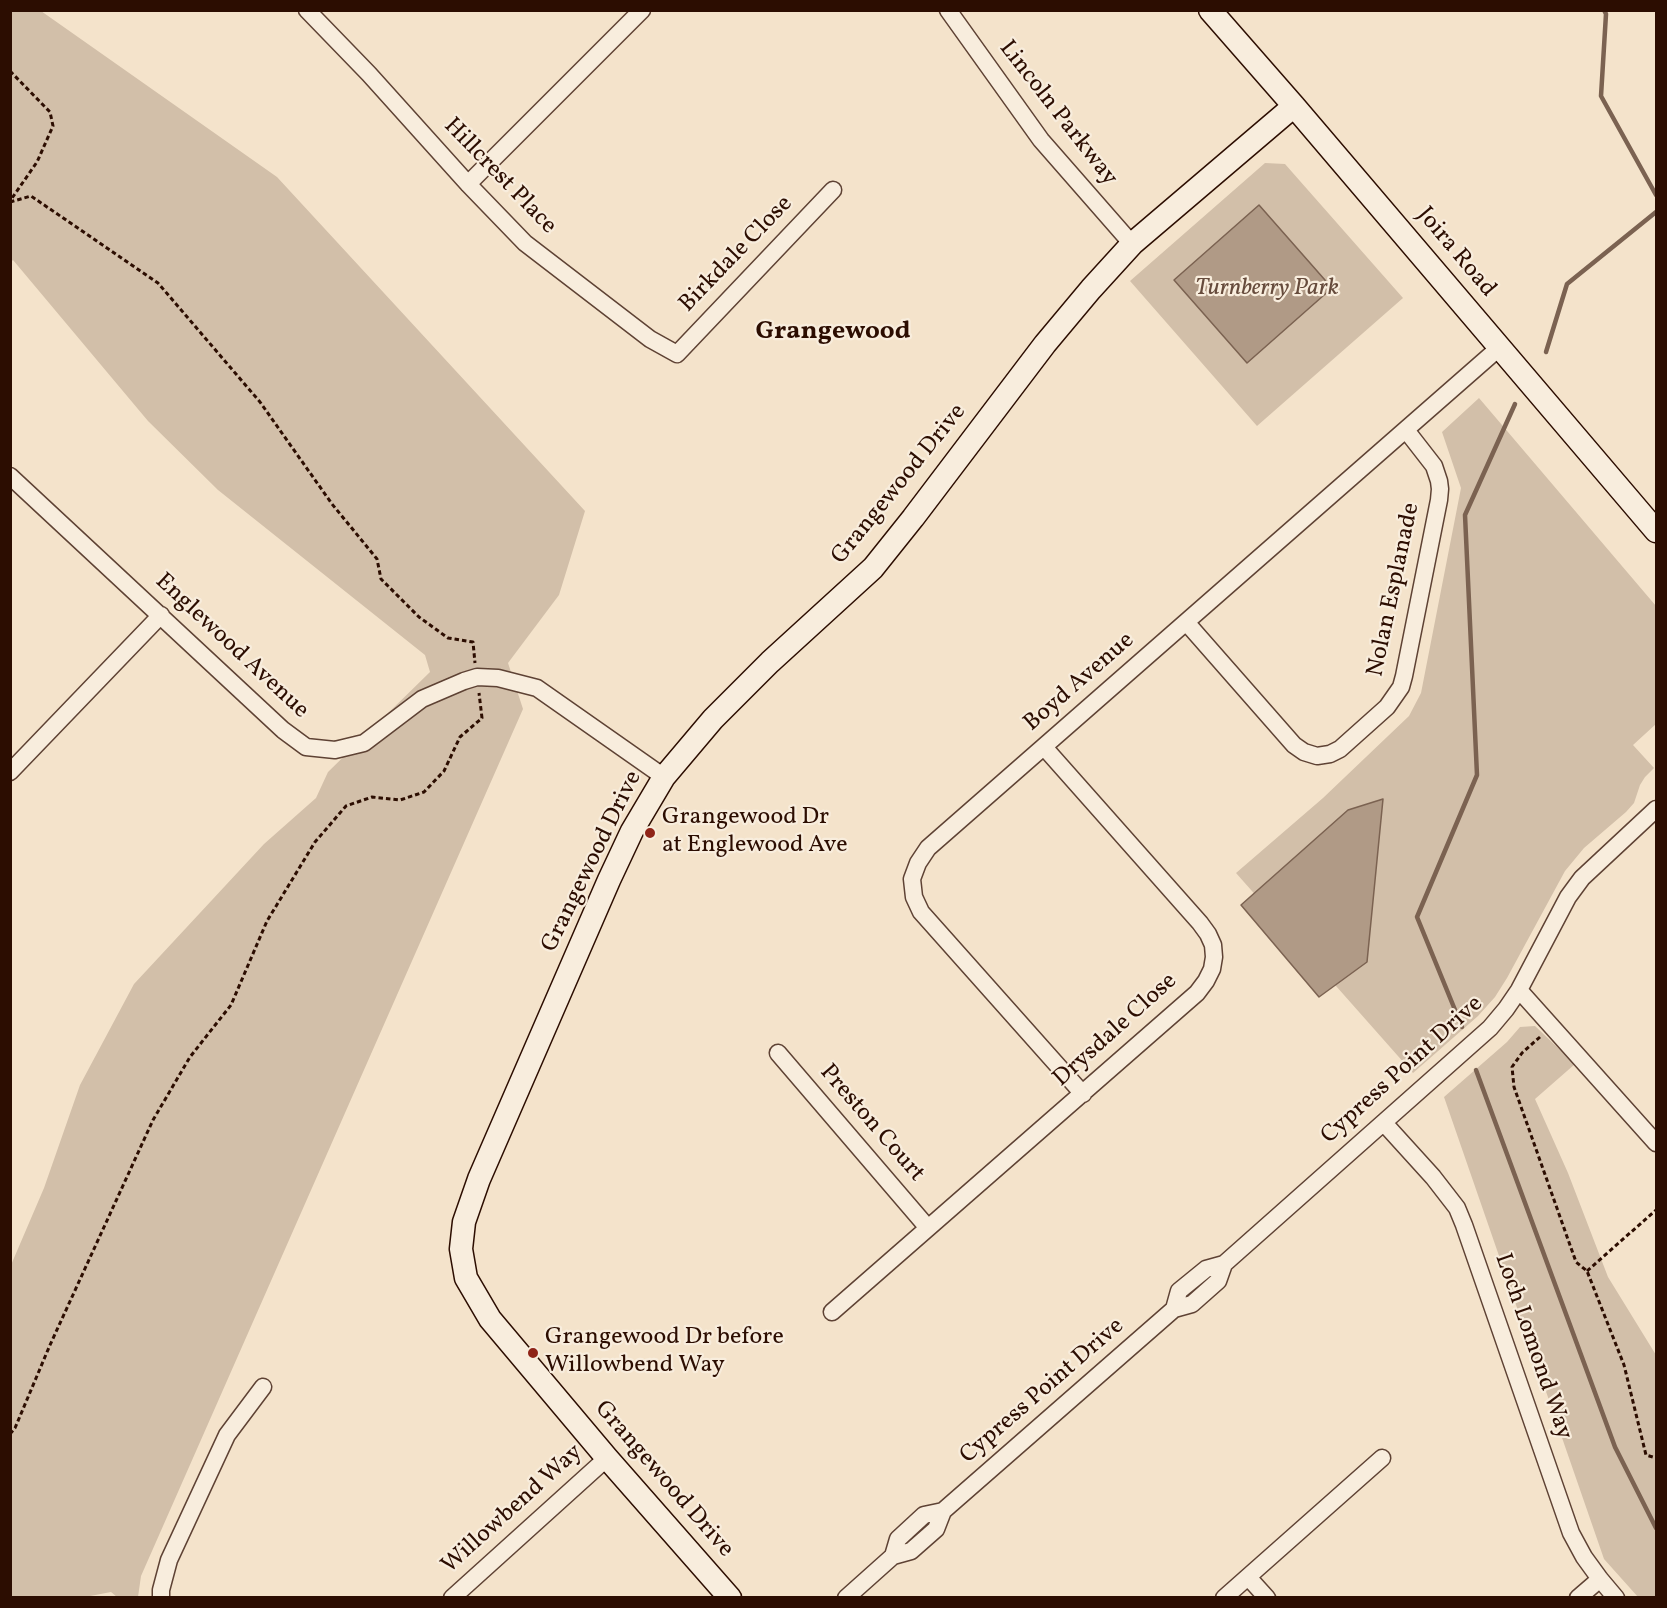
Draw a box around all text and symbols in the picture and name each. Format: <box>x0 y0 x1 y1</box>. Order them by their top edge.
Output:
street label: Lincoln Parkway <box>991 36 1123 192</box>
street label: Hillcrest Place <box>436 113 562 241</box>
street label: Birkdale Close <box>674 191 800 319</box>
street label: Joira Road <box>1409 202 1501 304</box>
park label: Turnberry Park <box>1195 276 1339 304</box>
district label: Grangewood <box>755 317 911 349</box>
street label: Grangewood Drive <box>826 399 974 571</box>
street label: Nolan Esplanade <box>1363 500 1427 680</box>
street label: Englewood Avenue <box>148 568 314 726</box>
street label: Boyd Avenue <box>1019 627 1141 739</box>
street label: Grangewood Drive <box>537 767 649 957</box>
place label: Grangewood Dr at Englewood Ave <box>662 805 848 861</box>
marker: Grangewood Dr at Englewood Ave <box>643 826 657 840</box>
street label: Drysdale Close <box>1048 968 1184 1094</box>
street label: Cypress Point Drive <box>1316 991 1490 1151</box>
street label: Preston Court <box>812 1059 930 1189</box>
street label: Loch Lomond Way <box>1487 1250 1577 1444</box>
street label: Cypress Point Drive <box>955 1313 1131 1471</box>
place label: Grangewood Dr before Willowbend Way <box>545 1325 784 1381</box>
marker: Grangewood Dr before Willowbend Way <box>526 1346 540 1360</box>
street label: Grangewood Drive <box>587 1396 739 1564</box>
street label: Willowbend Way <box>437 1439 589 1581</box>

